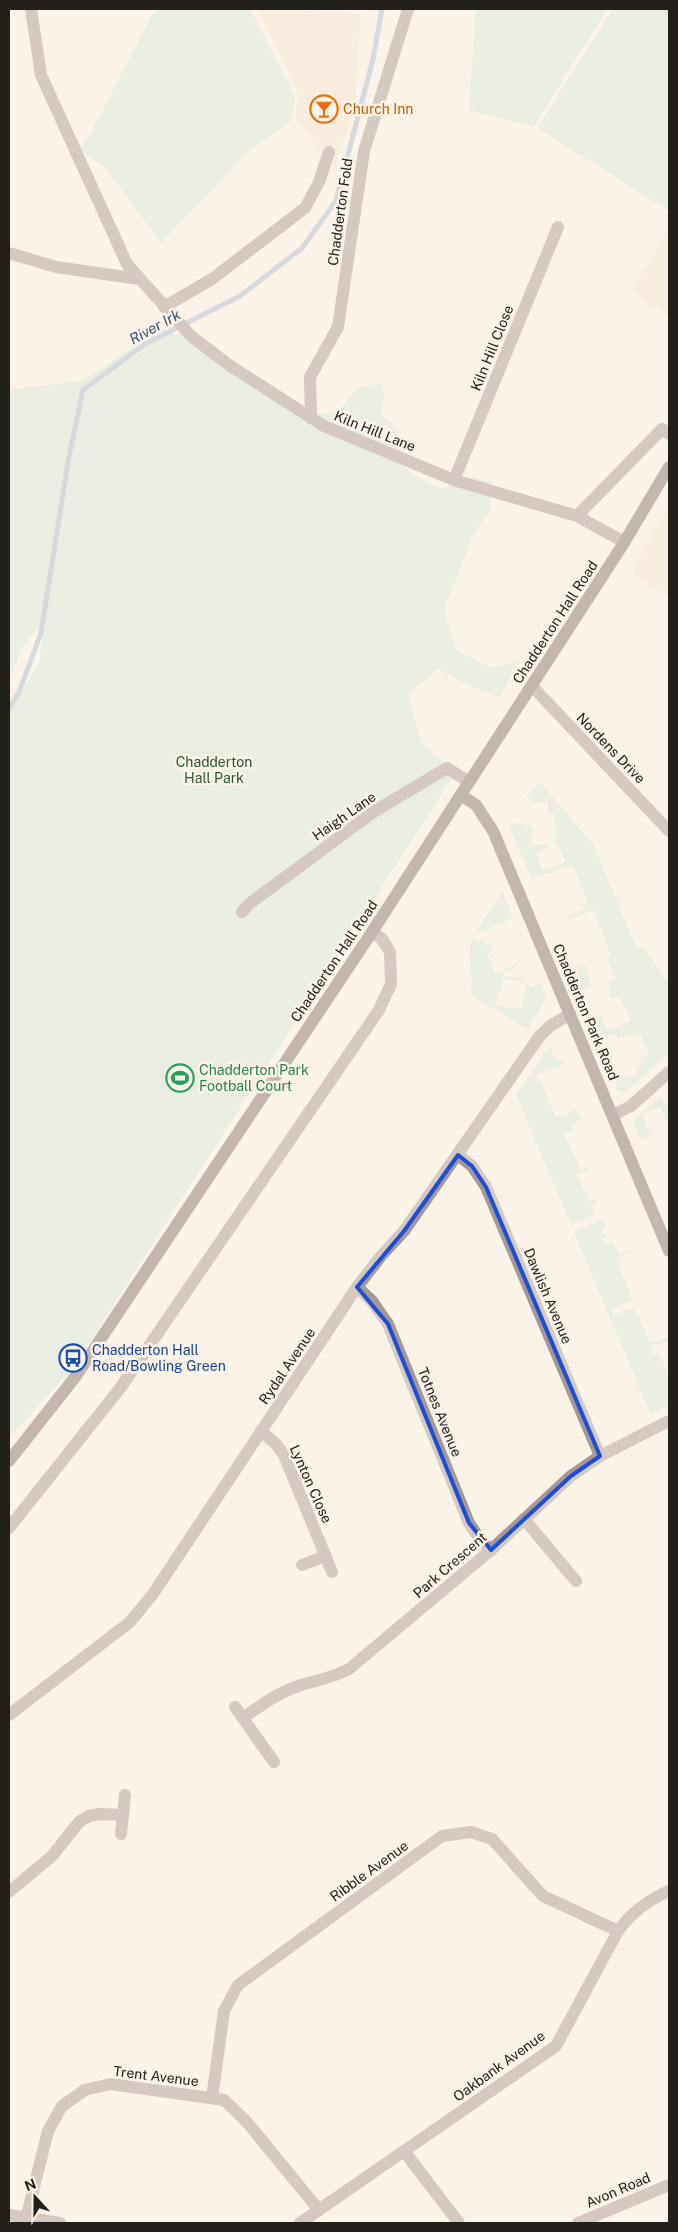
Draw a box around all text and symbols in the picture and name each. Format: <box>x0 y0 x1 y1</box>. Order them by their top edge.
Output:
bar icon: Church Inn <box>309 94 339 124</box>
place label: Church Inn <box>343 101 413 117</box>
street label: Chadderton Fold <box>325 157 355 267</box>
street label: Kiln Hill Close <box>468 303 517 393</box>
water label: River Irk <box>126 305 184 348</box>
street label: Kiln Hill Lane <box>332 407 418 455</box>
street label: Chadderton Hall Road <box>509 558 601 686</box>
street label: Nordens Drive <box>573 709 649 787</box>
park label: Chadderton Hall Park <box>176 754 252 786</box>
street label: Haigh Lane <box>309 788 379 844</box>
street label: Chadderton Hall Road <box>287 897 381 1025</box>
street label: Chadderton Park Road <box>550 941 622 1083</box>
place label: Chadderton Park Football Court <box>199 1062 309 1094</box>
sports icon: Chadderton Park Football Court <box>165 1063 195 1093</box>
street label: Dawlish Avenue <box>521 1246 575 1346</box>
street label: Rydal Avenue <box>256 1325 318 1407</box>
place label: Chadderton Hall Road/Bowling Green <box>92 1342 226 1374</box>
bus stop icon: Chadderton Hall Road/Bowling Green <box>58 1343 88 1373</box>
street label: Totnes Avenue <box>415 1365 465 1459</box>
street label: Lynton Close <box>287 1442 335 1526</box>
street label: Park Crescent <box>410 1529 490 1601</box>
street label: Ribble Avenue <box>327 1837 411 1905</box>
street label: Oakbank Avenue <box>450 2027 548 2105</box>
street label: Trent Avenue <box>112 2063 200 2089</box>
street label: Avon Road <box>583 2169 653 2211</box>
north arrow <box>10 2172 60 2222</box>
text: N <box>22 2175 38 2194</box>

